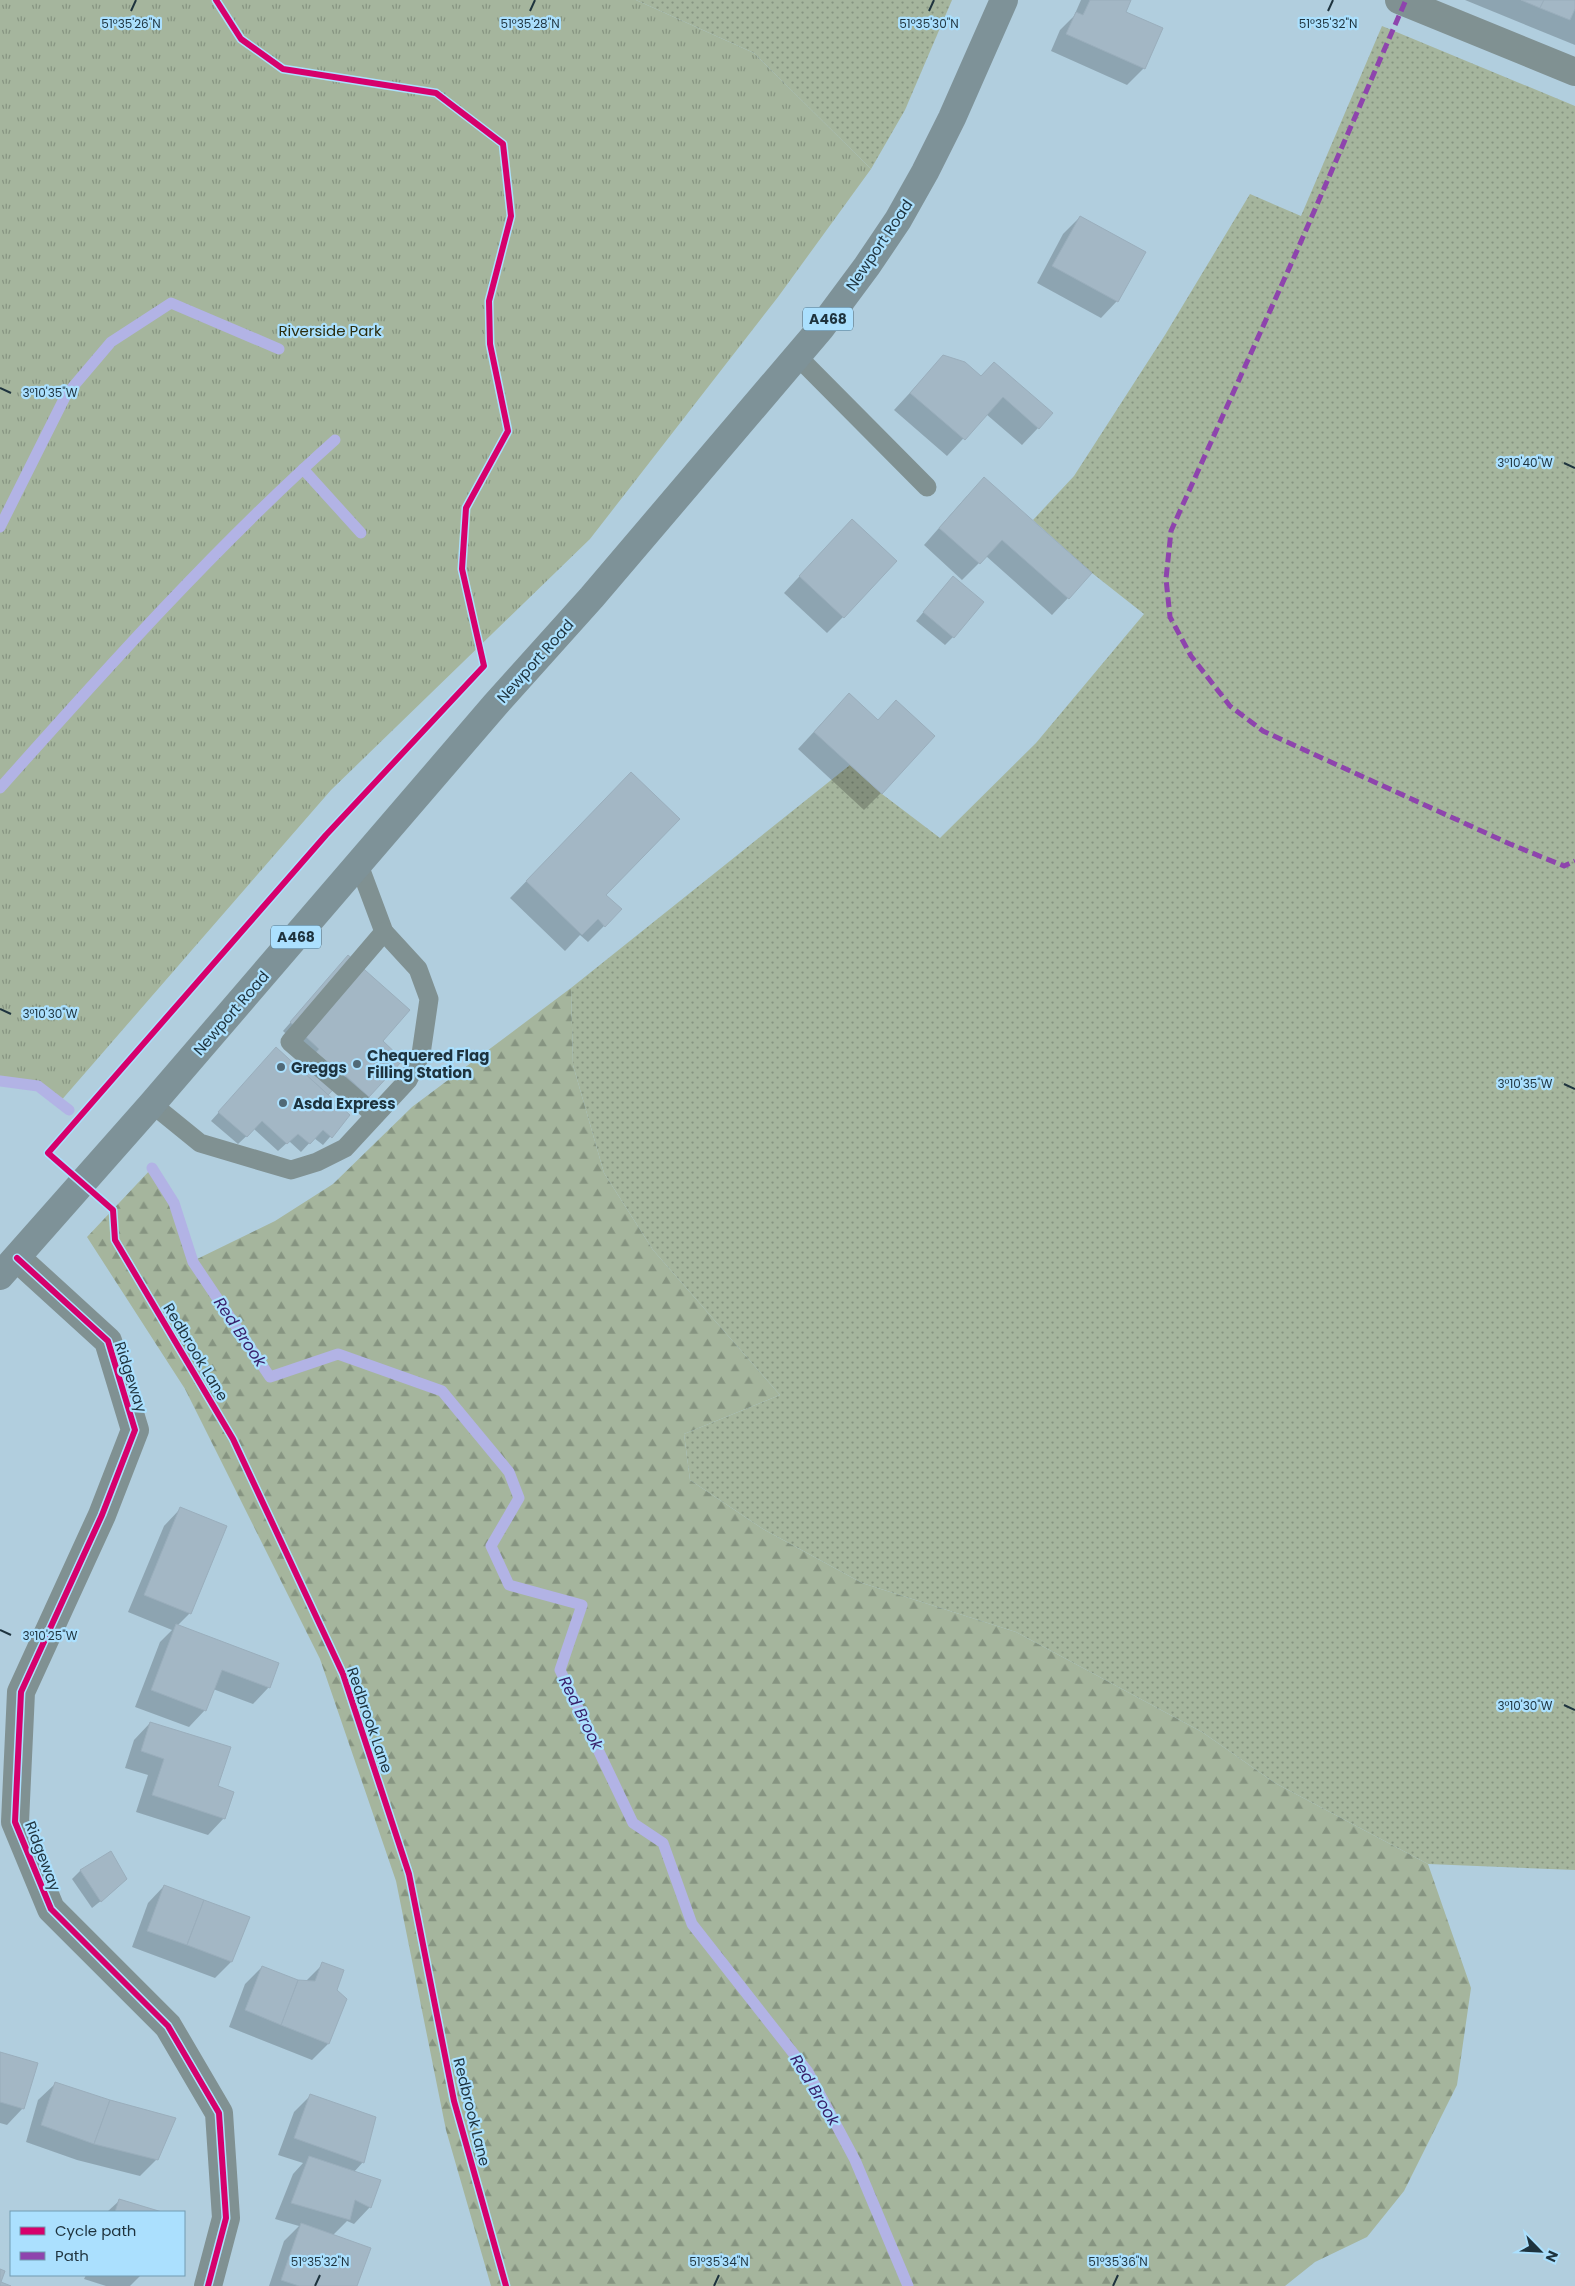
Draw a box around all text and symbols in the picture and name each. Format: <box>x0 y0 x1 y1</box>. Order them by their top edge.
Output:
text: 51°35'26"N <box>101 15 161 32</box>
text: 51°35'28"N <box>500 15 560 32</box>
text: 51°35'30"N <box>899 15 959 32</box>
text: 51°35'32"N <box>1299 15 1357 32</box>
street label: Newport Road <box>841 195 917 295</box>
road number: A468 <box>803 308 853 330</box>
park label: Riverside Park <box>278 320 382 341</box>
text: 3°10'35"W <box>22 384 78 401</box>
text: 3°10'40"W <box>1497 454 1553 471</box>
street label: Newport Road <box>492 615 578 707</box>
road number: A468 <box>271 926 321 949</box>
street label: Newport Road <box>188 966 274 1060</box>
text: 3°10'30"W <box>22 1005 78 1022</box>
place label: Chequered Flag Filling Station <box>367 1045 489 1083</box>
place label: Greggs <box>291 1057 347 1078</box>
marker: Chequered Flag Filling Station <box>351 1058 363 1070</box>
marker: Greggs <box>275 1061 287 1073</box>
text: 3°10'35"W <box>1497 1075 1553 1092</box>
place label: Asda Express <box>293 1093 396 1114</box>
marker: Asda Express <box>277 1097 289 1109</box>
water label: Red Brook <box>208 1293 272 1372</box>
street label: Redbrook Lane <box>158 1299 234 1405</box>
street label: Ridgeway <box>110 1339 152 1416</box>
text: 3°10'25"W <box>23 1627 78 1644</box>
street label: Redbrook Lane <box>342 1664 398 1776</box>
water label: Red Brook <box>553 1672 609 1755</box>
text: 3°10'30"W <box>1497 1697 1553 1714</box>
street label: Ridgeway <box>20 1818 66 1894</box>
water label: Red Brook <box>785 2050 846 2131</box>
street label: Redbrook Lane <box>448 2056 496 2168</box>
legend <box>10 2211 185 2276</box>
text: Cycle path <box>55 2220 136 2241</box>
north arrow <box>1515 2226 1565 2276</box>
text: Path <box>55 2245 89 2266</box>
text: N <box>1541 2247 1563 2265</box>
text: 51°35'32"N <box>291 2253 349 2270</box>
text: 51°35'34"N <box>689 2253 749 2270</box>
text: 51°35'36"N <box>1088 2253 1148 2270</box>

